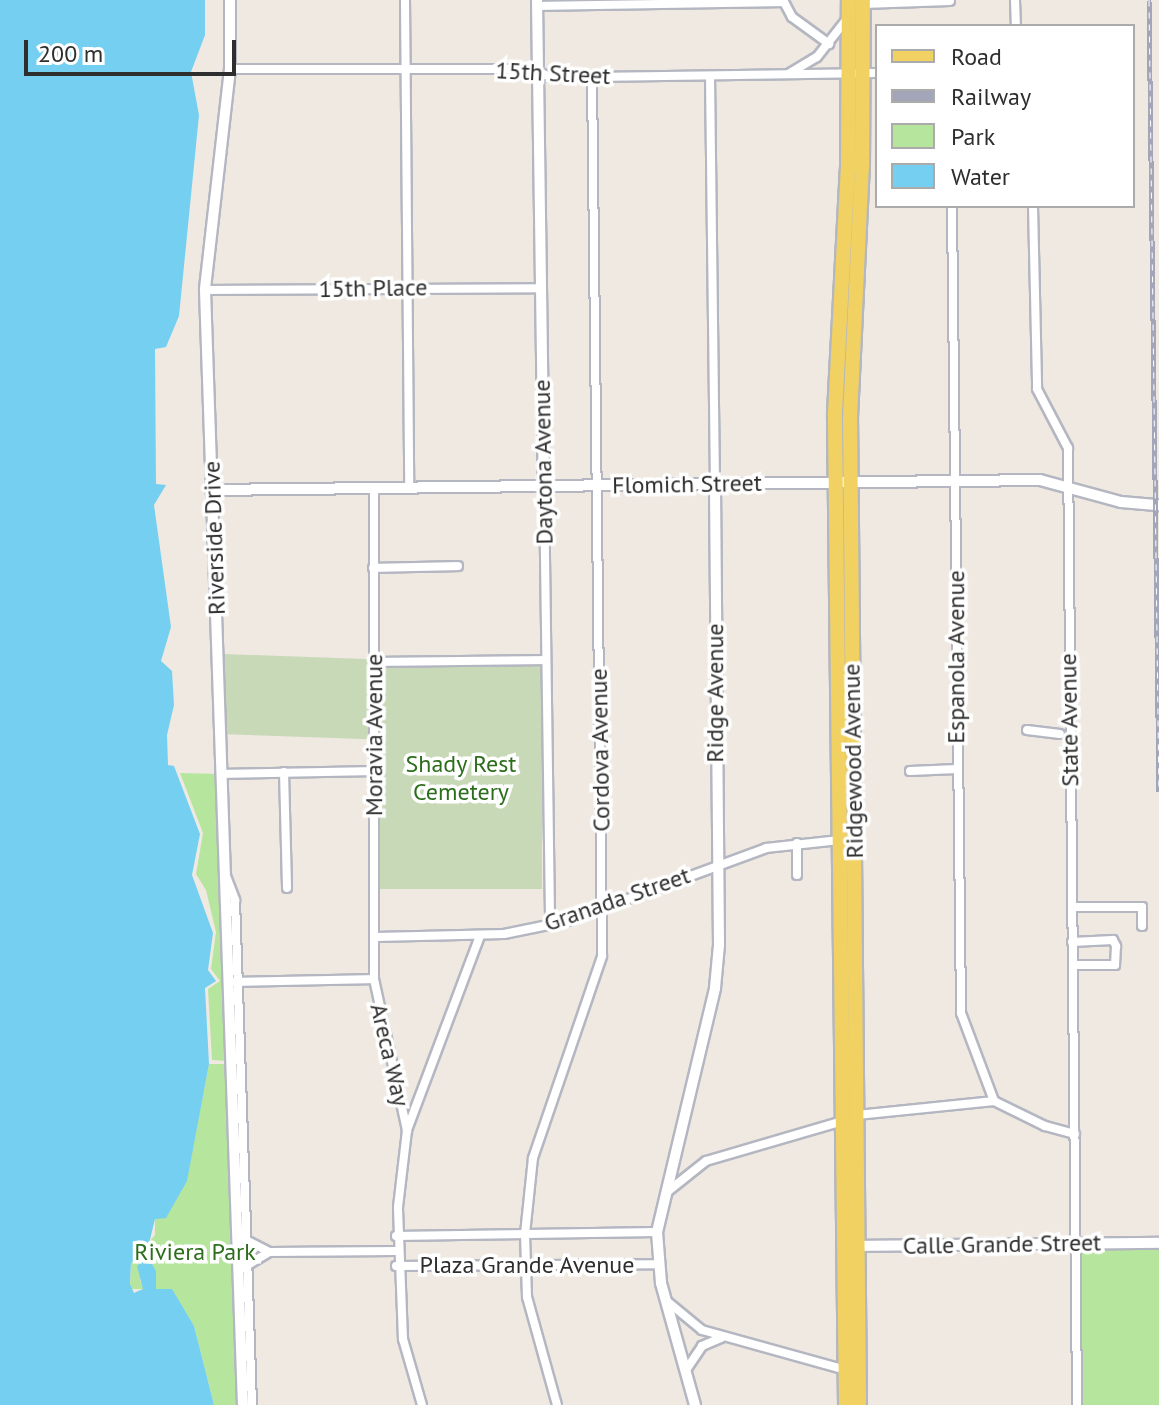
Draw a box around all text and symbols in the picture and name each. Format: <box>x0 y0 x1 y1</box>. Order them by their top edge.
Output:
scale bar <box>28 24 240 74</box>
legend <box>875 24 1135 208</box>
text: 200 m <box>38 38 103 69</box>
text: Road <box>951 41 1002 72</box>
street label: 15th Street <box>495 56 611 90</box>
text: Railway <box>951 81 1031 112</box>
text: Park <box>951 121 995 152</box>
text: Water <box>951 161 1010 192</box>
street label: 15th Place <box>318 273 428 303</box>
street label: Daytona Avenue <box>527 379 559 545</box>
street label: Riverside Drive <box>197 460 231 616</box>
street label: Flomich Street <box>612 468 762 500</box>
street label: Espanola Avenue <box>942 570 970 744</box>
street label: Ridge Avenue <box>701 623 729 763</box>
street label: Moravia Avenue <box>360 653 388 817</box>
street label: State Avenue <box>1053 653 1085 787</box>
street label: Ridgewood Avenue <box>837 663 869 859</box>
street label: Cordova Avenue <box>584 668 616 832</box>
park label: Shady Rest Cemetery <box>405 750 517 806</box>
street label: Granada Street <box>540 861 694 937</box>
street label: Areca Way <box>364 1000 416 1110</box>
street label: Calle Grande Street <box>903 1228 1101 1260</box>
park label: Riviera Park <box>134 1238 256 1266</box>
street label: Plaza Grande Avenue <box>419 1251 635 1279</box>

